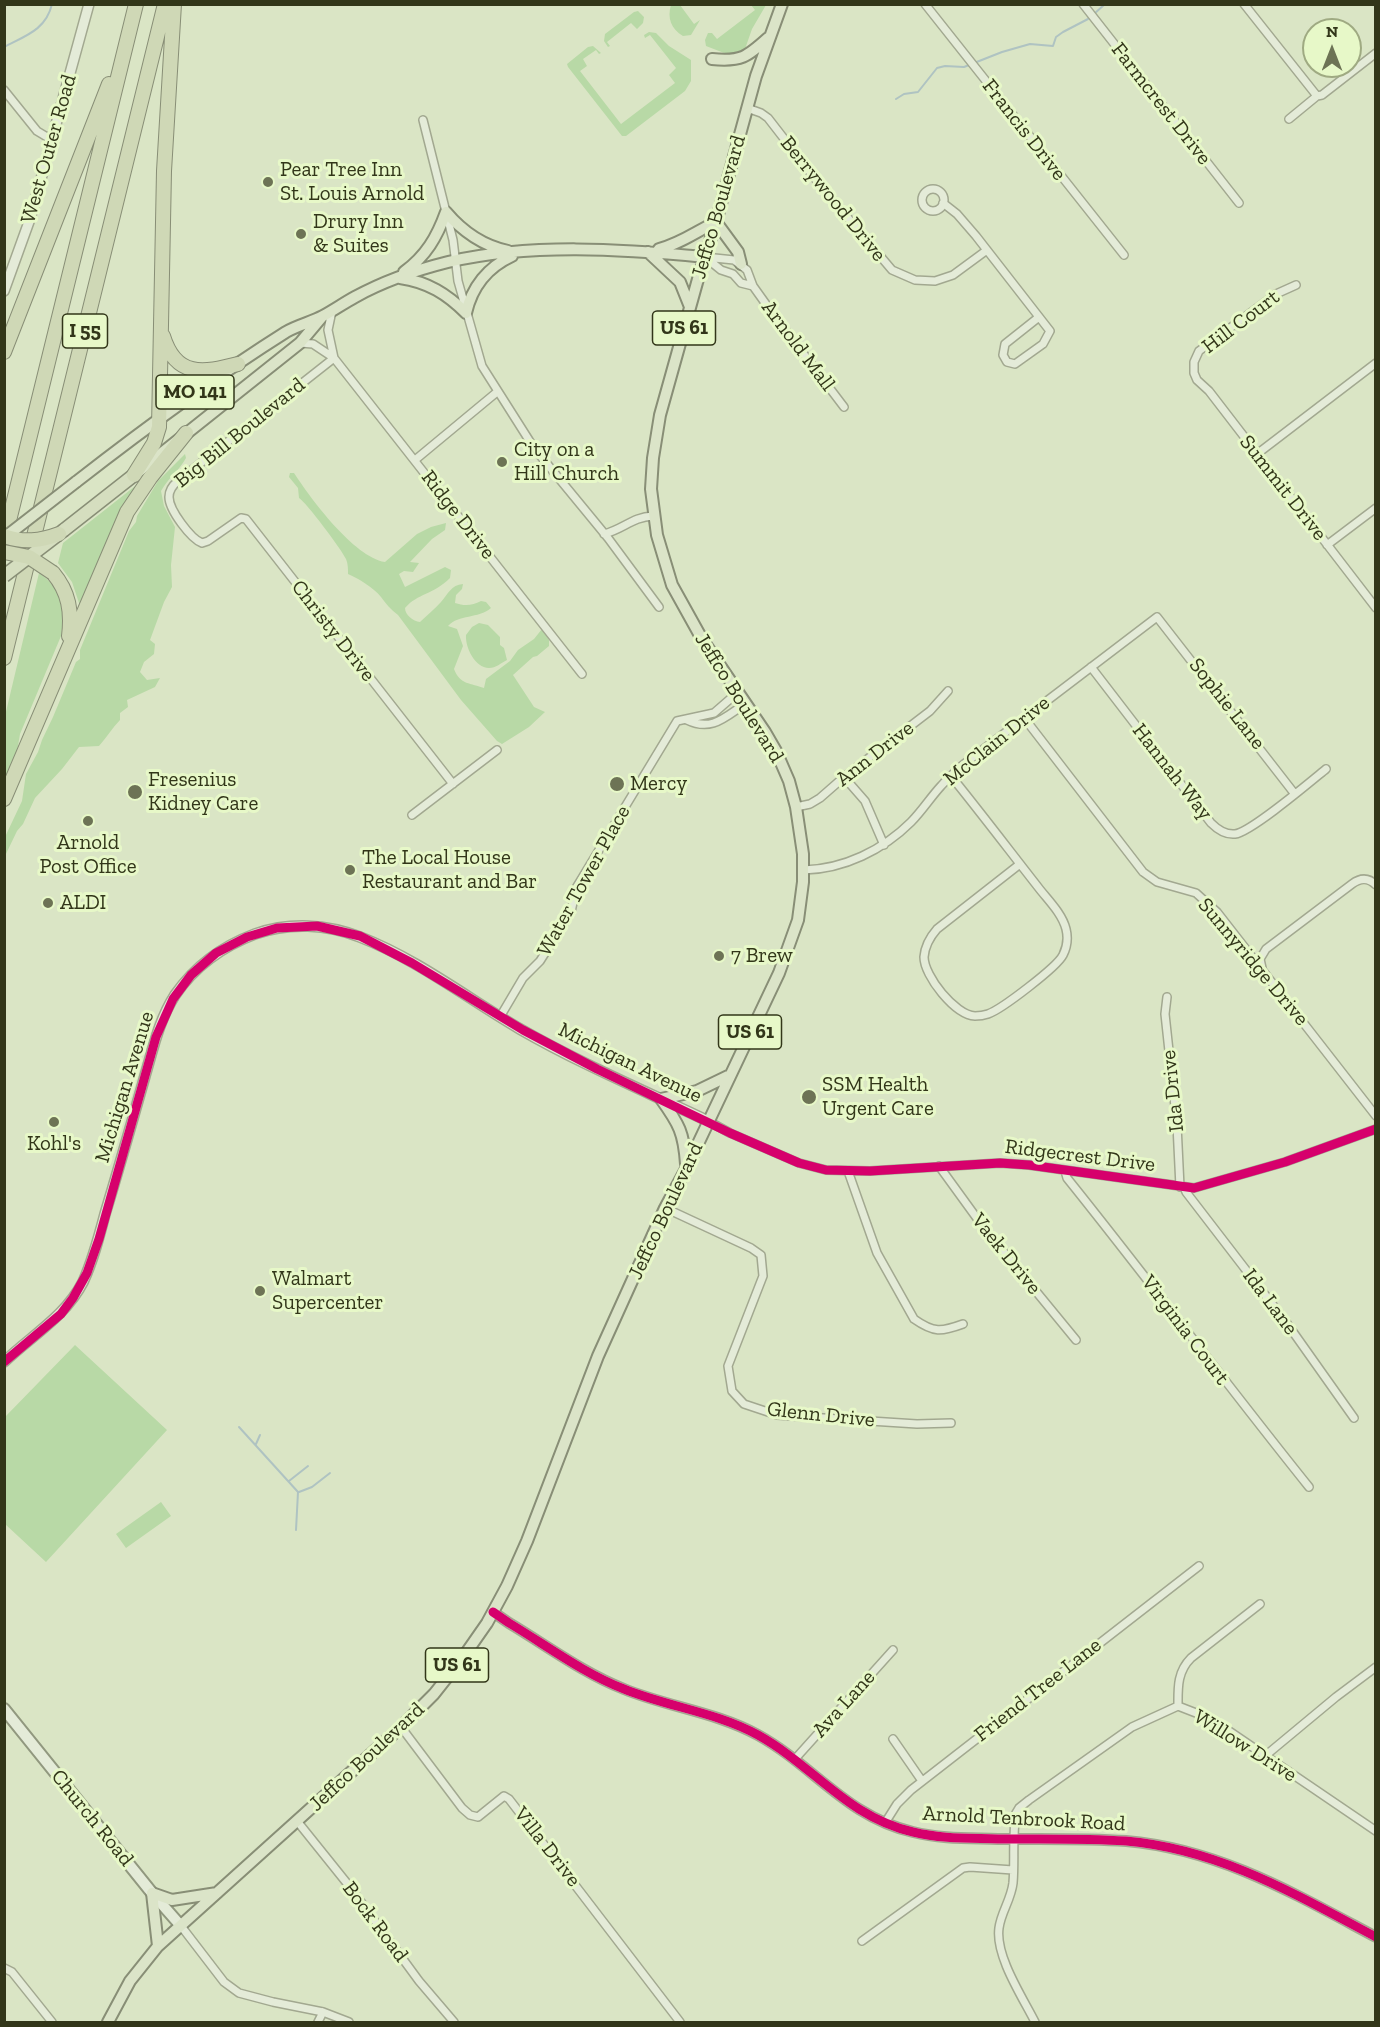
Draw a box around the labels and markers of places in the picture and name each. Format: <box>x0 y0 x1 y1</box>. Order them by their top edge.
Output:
place label: Pear Tree Inn St. Louis Arnold <box>280 157 424 207</box>
marker: Pear Tree Inn St. Louis Arnold <box>261 175 275 189</box>
place label: Drury Inn & Suites <box>313 209 404 259</box>
marker: Drury Inn & Suites <box>294 227 308 241</box>
place label: City on a Hill Church <box>514 437 619 487</box>
marker: City on a Hill Church <box>495 455 509 469</box>
place label: Fresenius Kidney Care <box>148 767 258 817</box>
place label: Mercy <box>630 771 687 797</box>
marker: Mercy <box>608 775 626 793</box>
marker: Fresenius Kidney Care <box>126 783 144 801</box>
marker: Arnold Post Office <box>81 814 95 828</box>
place label: Arnold Post Office <box>39 830 137 880</box>
place label: The Local House Restaurant and Bar <box>362 845 537 895</box>
marker: The Local House Restaurant and Bar <box>343 863 357 877</box>
place label: ALDI <box>60 890 106 916</box>
marker: ALDI <box>41 896 55 910</box>
place label: 7 Brew <box>731 943 793 969</box>
marker: 7 Brew <box>712 949 726 963</box>
place label: SSM Health Urgent Care <box>822 1072 934 1122</box>
marker: SSM Health Urgent Care <box>800 1088 818 1106</box>
marker: Kohl's <box>47 1115 61 1129</box>
place label: Kohl's <box>27 1131 81 1157</box>
place label: Walmart Supercenter <box>272 1266 383 1316</box>
marker: Walmart Supercenter <box>253 1284 267 1298</box>

